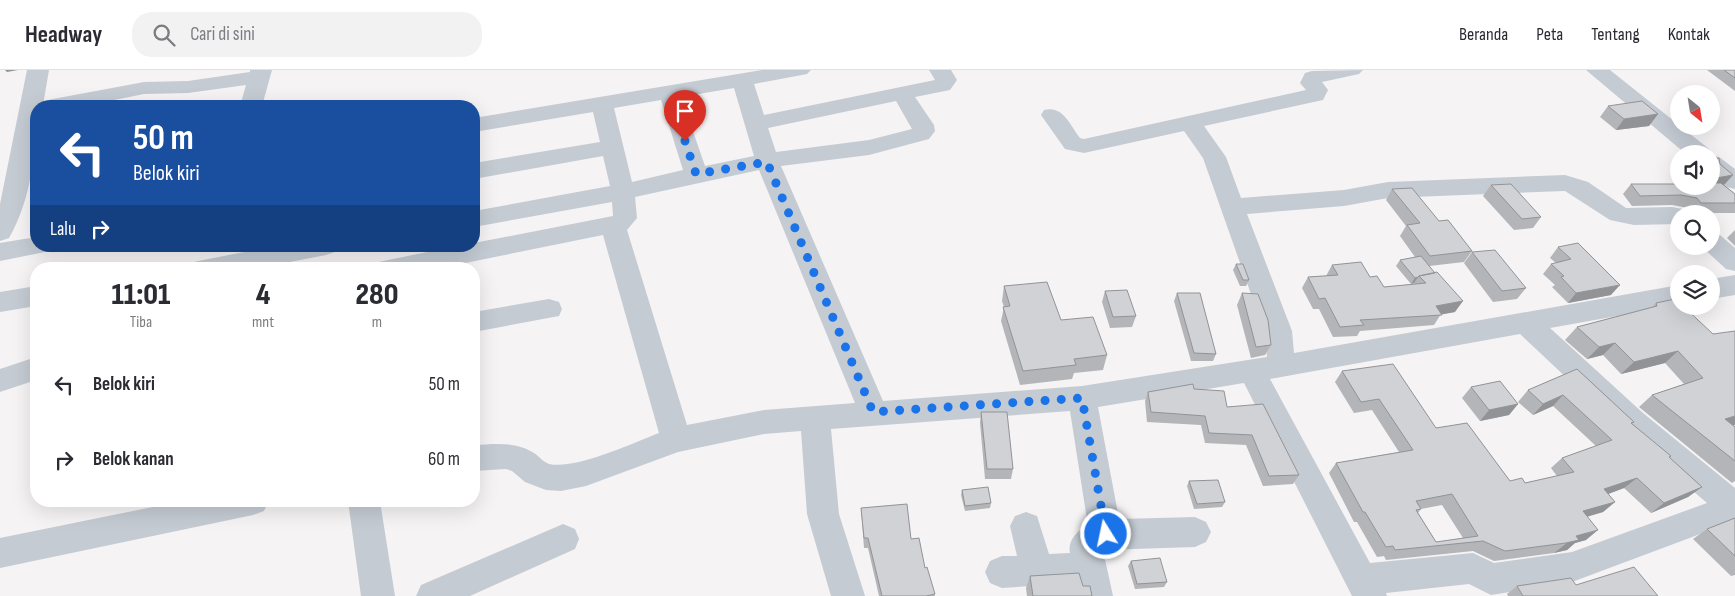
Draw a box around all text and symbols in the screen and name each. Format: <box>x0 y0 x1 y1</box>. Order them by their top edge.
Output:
search box <box>132 12 482 57</box>
text: Headway <box>25 20 102 49</box>
icon: search <box>150 21 178 49</box>
text: Cari di sini <box>190 23 255 46</box>
text: Beranda <box>1459 24 1508 45</box>
text: Peta <box>1536 24 1563 45</box>
text: Tentang <box>1591 24 1640 45</box>
text: Kontak <box>1668 24 1710 45</box>
north arrow <box>1670 85 1720 135</box>
map controls <box>1670 85 1720 315</box>
pin <box>664 90 706 141</box>
icon: arrive <box>671 97 699 125</box>
text: 50 m <box>133 117 194 160</box>
icon: left <box>50 120 115 185</box>
button: sound <box>1670 145 1720 195</box>
text: Belok kiri <box>133 160 200 187</box>
button: search <box>1670 205 1720 255</box>
icon: right <box>86 215 114 243</box>
text: Lalu <box>50 218 76 241</box>
button: layers <box>1670 265 1720 315</box>
text: 11:01 <box>112 277 170 313</box>
text: 4 <box>256 277 270 313</box>
text: 280 <box>356 277 398 313</box>
text: Tiba <box>130 313 152 332</box>
text: mnt <box>252 313 274 332</box>
text: m <box>372 313 382 332</box>
icon: left <box>50 371 78 399</box>
text: Belok kiri <box>93 373 155 396</box>
text: 50 m <box>429 373 460 396</box>
icon: right <box>50 446 78 474</box>
text: Belok kanan <box>93 448 174 471</box>
text: 60 m <box>428 448 460 471</box>
position arrow <box>1079 507 1131 559</box>

